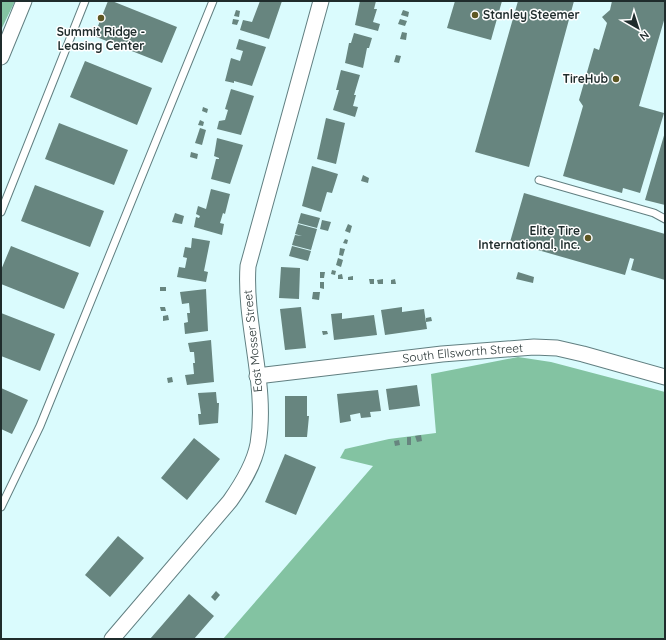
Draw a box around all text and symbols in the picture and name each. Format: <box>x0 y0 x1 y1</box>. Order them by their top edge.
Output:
place label: Stanley Steemer <box>483 7 580 22</box>
north arrow <box>618 8 658 48</box>
marker: Stanley Steemer <box>470 10 480 20</box>
marker: Summit Ridge - Leasing Center <box>96 13 106 23</box>
place label: Summit Ridge - Leasing Center <box>57 24 146 53</box>
text: N <box>637 28 652 44</box>
place label: TireHub <box>562 71 608 86</box>
marker: TireHub <box>611 74 621 84</box>
place label: Elite Tire International, Inc. <box>478 223 580 252</box>
marker: Elite Tire International, Inc. <box>583 233 593 243</box>
street label: East Mosser Street <box>240 289 265 393</box>
street label: South Ellsworth Street <box>402 340 523 366</box>

